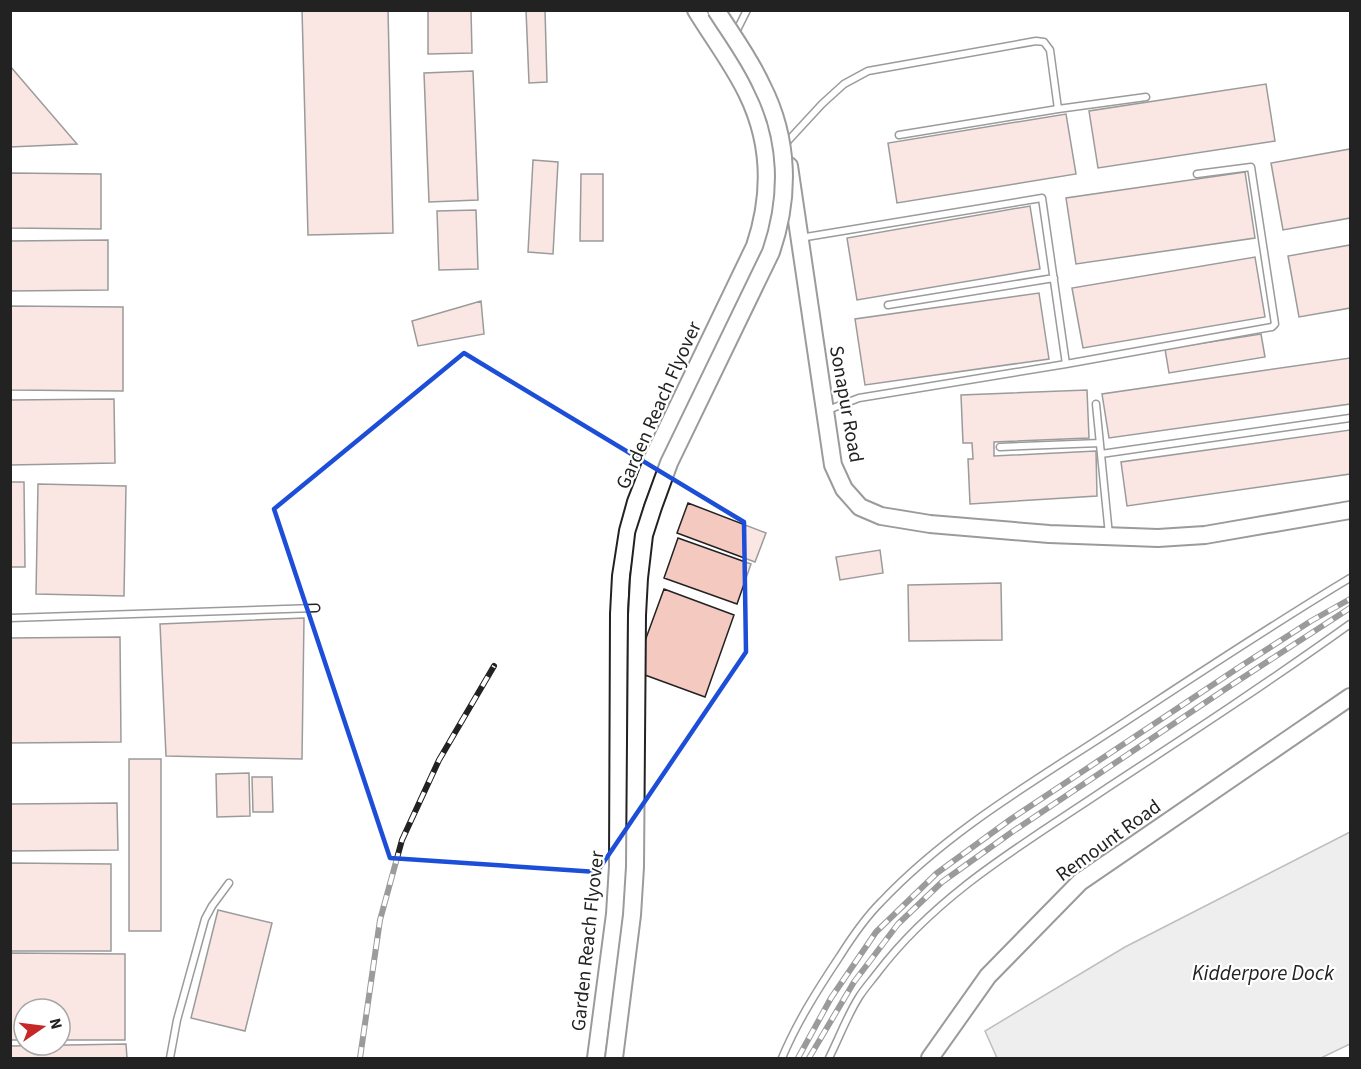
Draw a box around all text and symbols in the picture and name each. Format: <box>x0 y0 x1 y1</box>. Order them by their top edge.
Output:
street label: Garden Reach Flyover <box>609 317 709 494</box>
street label: Sonapur Road <box>822 343 870 465</box>
street label: Remount Road <box>1050 793 1167 889</box>
street label: Garden Reach Flyover <box>565 850 611 1033</box>
water label: Kidderpore Dock <box>1192 958 1335 988</box>
north arrow <box>12 997 72 1057</box>
text: N <box>44 1016 68 1031</box>

